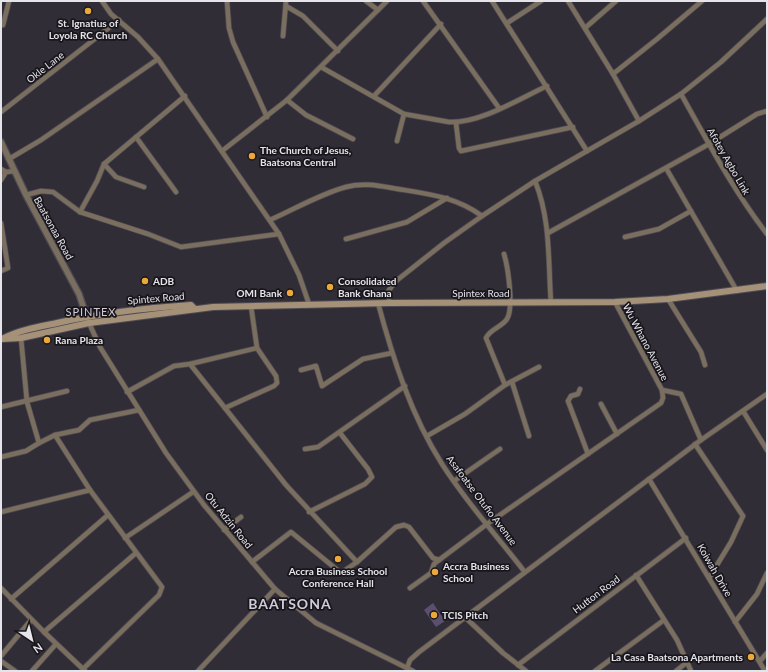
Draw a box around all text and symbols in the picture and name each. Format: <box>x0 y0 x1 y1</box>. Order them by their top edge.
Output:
marker: St. Ignatius of Loyola RC Church <box>83 6 93 16</box>
place label: St. Ignatius of Loyola RC Church <box>49 17 128 41</box>
street label: Okle Lane <box>24 49 66 85</box>
street label: Afotey Agbo Link <box>705 125 753 197</box>
place label: The Church of Jesus, Baatsona Central <box>260 144 351 168</box>
marker: The Church of Jesus, Baatsona Central <box>247 151 257 161</box>
street label: Baatsonaa Road <box>32 194 76 262</box>
place label: ADB <box>152 275 175 287</box>
place label: Consolidated Bank Ghana <box>338 275 397 299</box>
marker: ADB <box>140 276 150 286</box>
marker: Consolidated Bank Ghana <box>325 282 335 292</box>
place label: OMI Bank <box>237 287 283 299</box>
street label: Spintex Road <box>452 287 510 299</box>
marker: OMI Bank <box>285 288 295 298</box>
street label: Spintex Road <box>127 290 185 306</box>
street label: Wu Whano Avenue <box>621 301 671 383</box>
district label: SPINTEX <box>65 305 117 318</box>
place label: Rana Plaza <box>55 334 103 346</box>
marker: Rana Plaza <box>42 335 52 345</box>
street label: Asafoatse Otufio Avenue <box>444 453 520 547</box>
street label: Otu Adzin Road <box>203 489 255 551</box>
street label: Koiwah Drive <box>695 541 735 599</box>
marker: Accra Business School Conference Hall <box>333 554 343 564</box>
place label: Accra Business School <box>442 560 510 584</box>
place label: Accra Business School Conference Hall <box>288 565 387 589</box>
marker: Accra Business School <box>430 567 440 577</box>
street label: Hutton Road <box>570 572 622 616</box>
district label: BAATSONA <box>248 595 332 612</box>
place label: TCIS Pitch <box>442 609 488 621</box>
marker: TCIS Pitch <box>429 610 439 620</box>
north arrow <box>12 620 52 660</box>
text: N <box>31 641 45 656</box>
place label: La Casa Baatsona Apartments <box>611 651 744 663</box>
marker: La Casa Baatsona Apartments <box>746 652 756 662</box>

